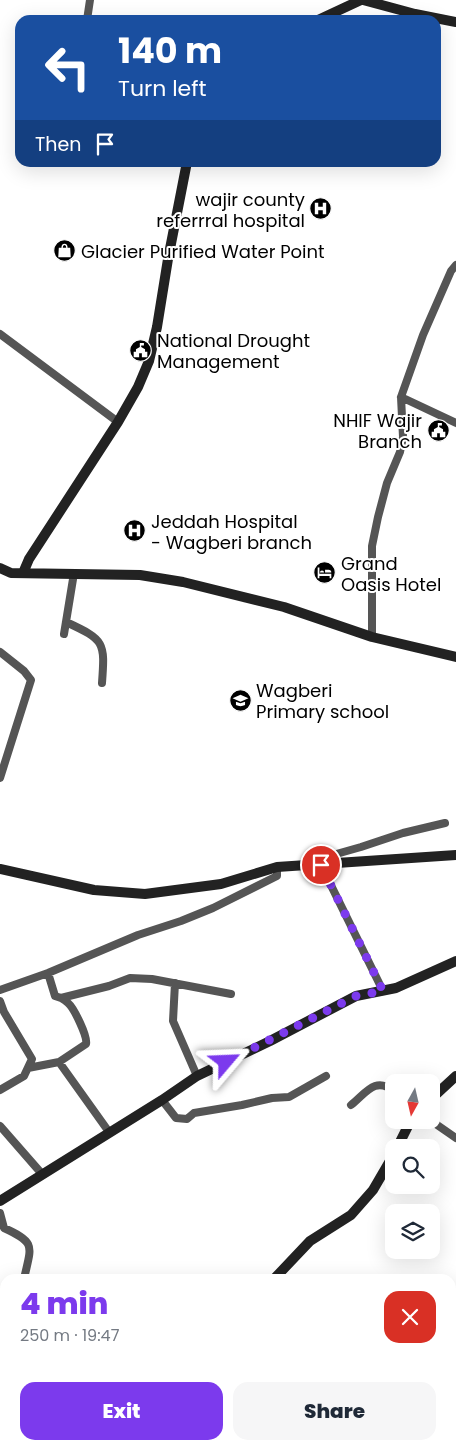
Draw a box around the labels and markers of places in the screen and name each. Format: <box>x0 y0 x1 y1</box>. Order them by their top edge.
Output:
place label: wajir county referrral hospital <box>156 187 305 233</box>
hospital icon: wajir county referrral hospital <box>309 197 333 221</box>
shop icon: Glacier Purified Water Point <box>53 239 77 263</box>
place label: Glacier Purified Water Point <box>81 239 325 264</box>
place label: National Drought Management <box>157 328 310 374</box>
public building icon: National Drought Management <box>129 338 153 362</box>
place label: NHIF Wajir Branch <box>333 408 422 454</box>
public building icon: NHIF Wajir Branch <box>426 418 450 442</box>
place label: Jeddah Hospital - Wagberi branch <box>151 509 312 555</box>
hospital icon: Jeddah Hospital - Wagberi branch <box>123 519 147 543</box>
place label: Grand Oasis Hotel <box>341 551 441 597</box>
hotel icon: Grand Oasis Hotel <box>313 561 337 585</box>
place label: Wagberi Primary school <box>256 678 389 724</box>
school or university icon: Wagberi Primary school <box>228 688 252 712</box>
pin <box>300 844 342 886</box>

